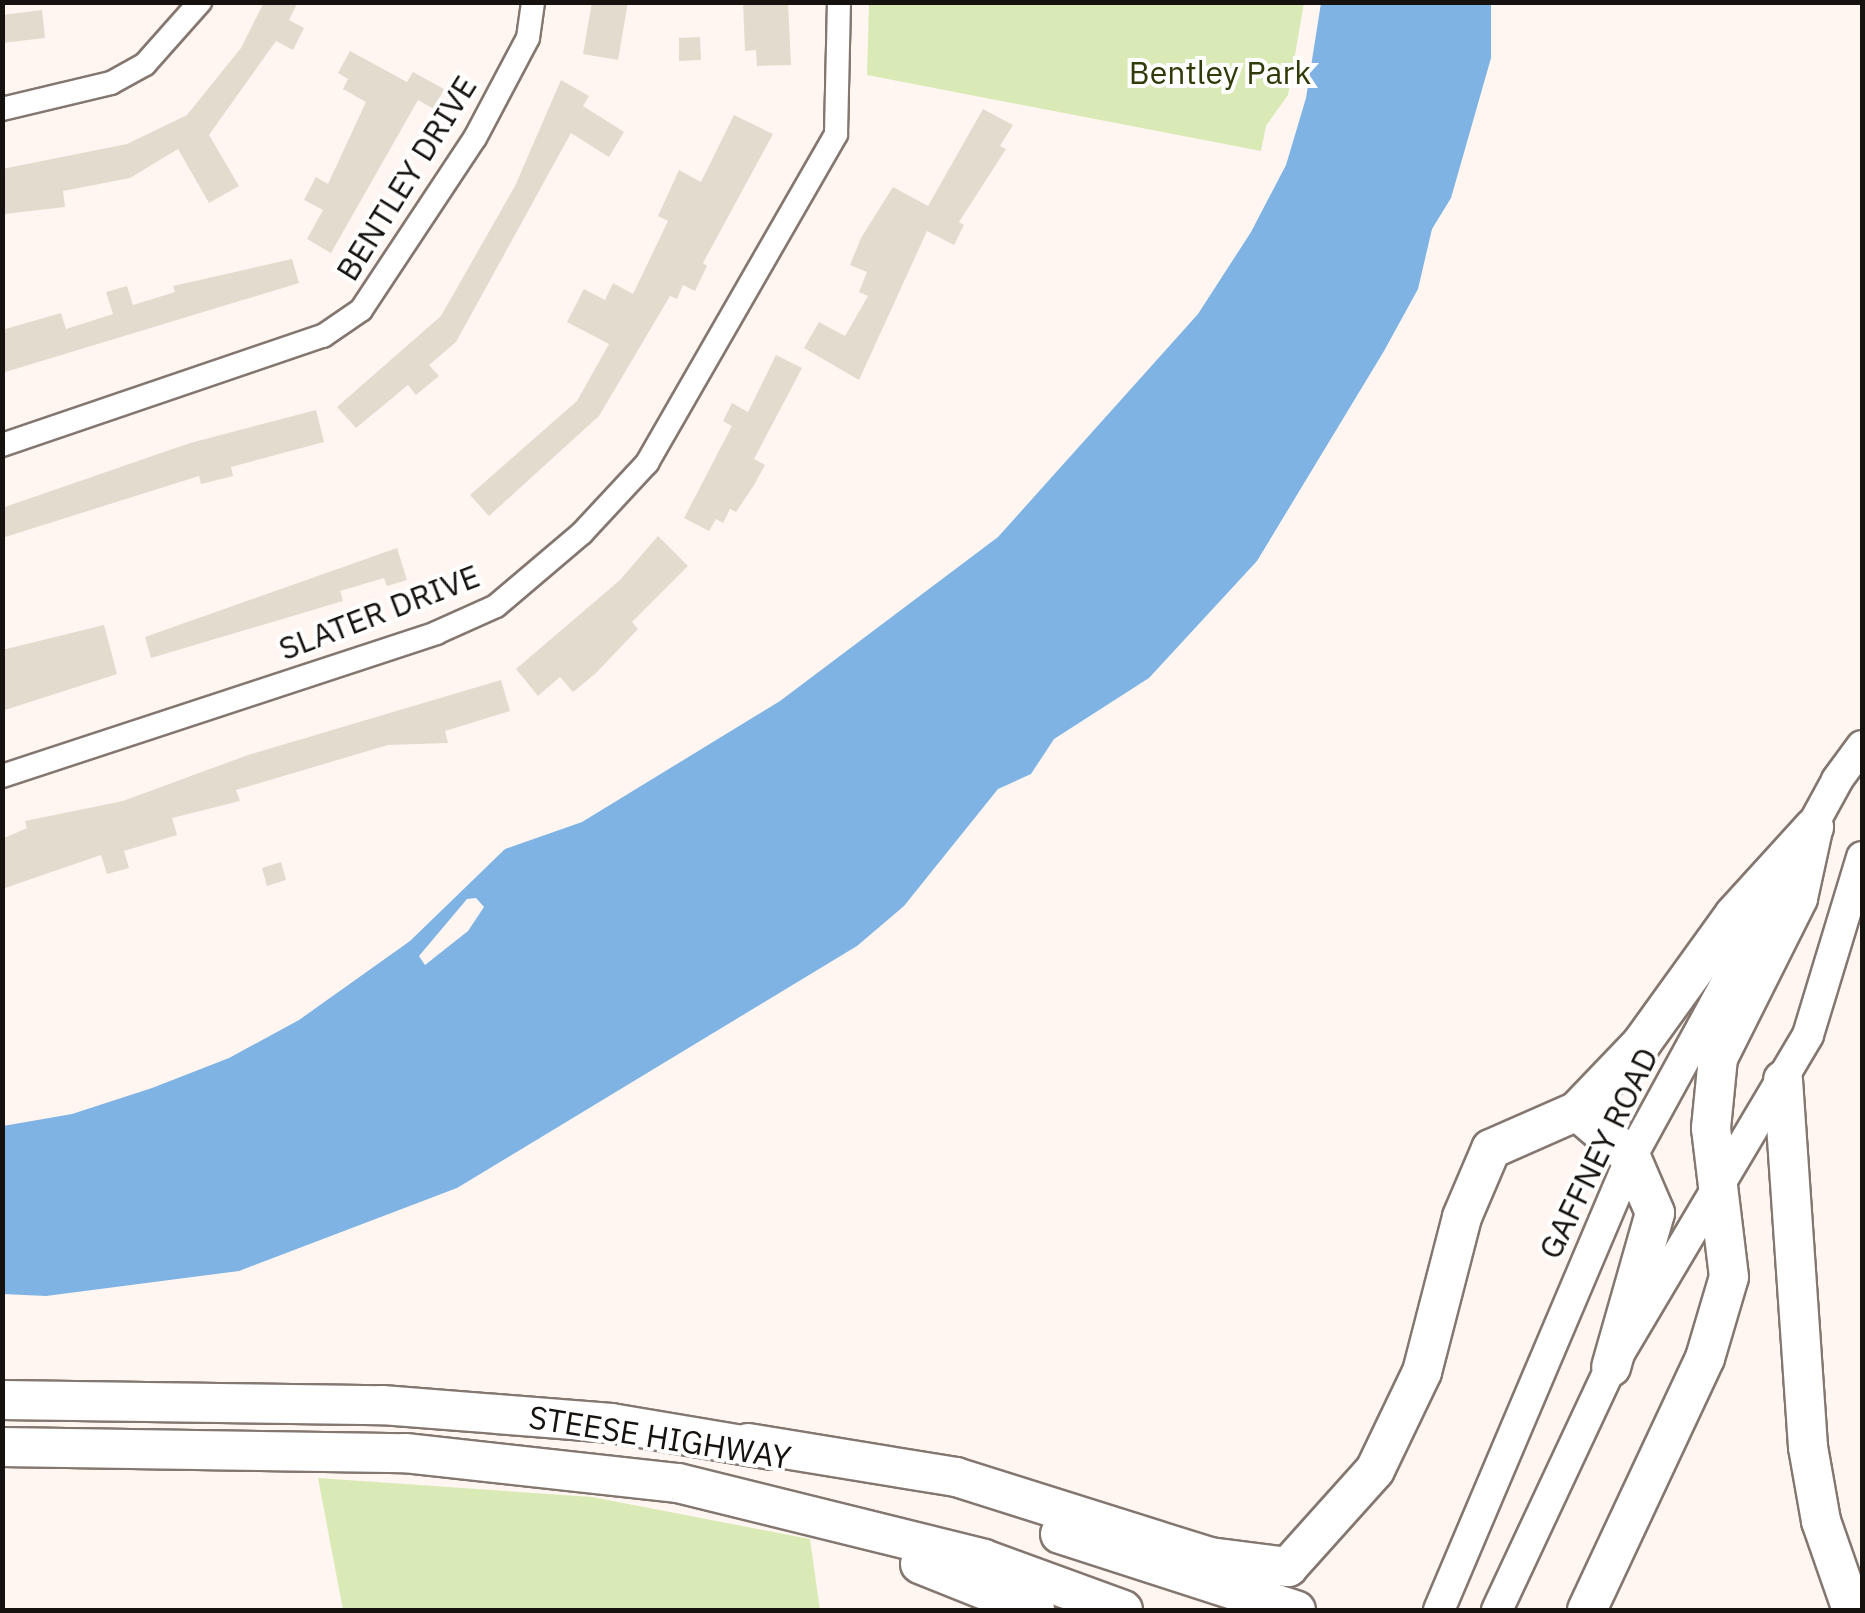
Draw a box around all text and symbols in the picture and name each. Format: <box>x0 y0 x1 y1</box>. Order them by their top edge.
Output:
park label: Bentley Park <box>1129 53 1311 91</box>
street label: BENTLEY DRIVE <box>328 69 484 287</box>
street label: SLATER DRIVE <box>273 556 485 668</box>
street label: GAFFNEY ROAD <box>1530 1041 1666 1265</box>
street label: STEESE HIGHWAY <box>526 1397 794 1477</box>

